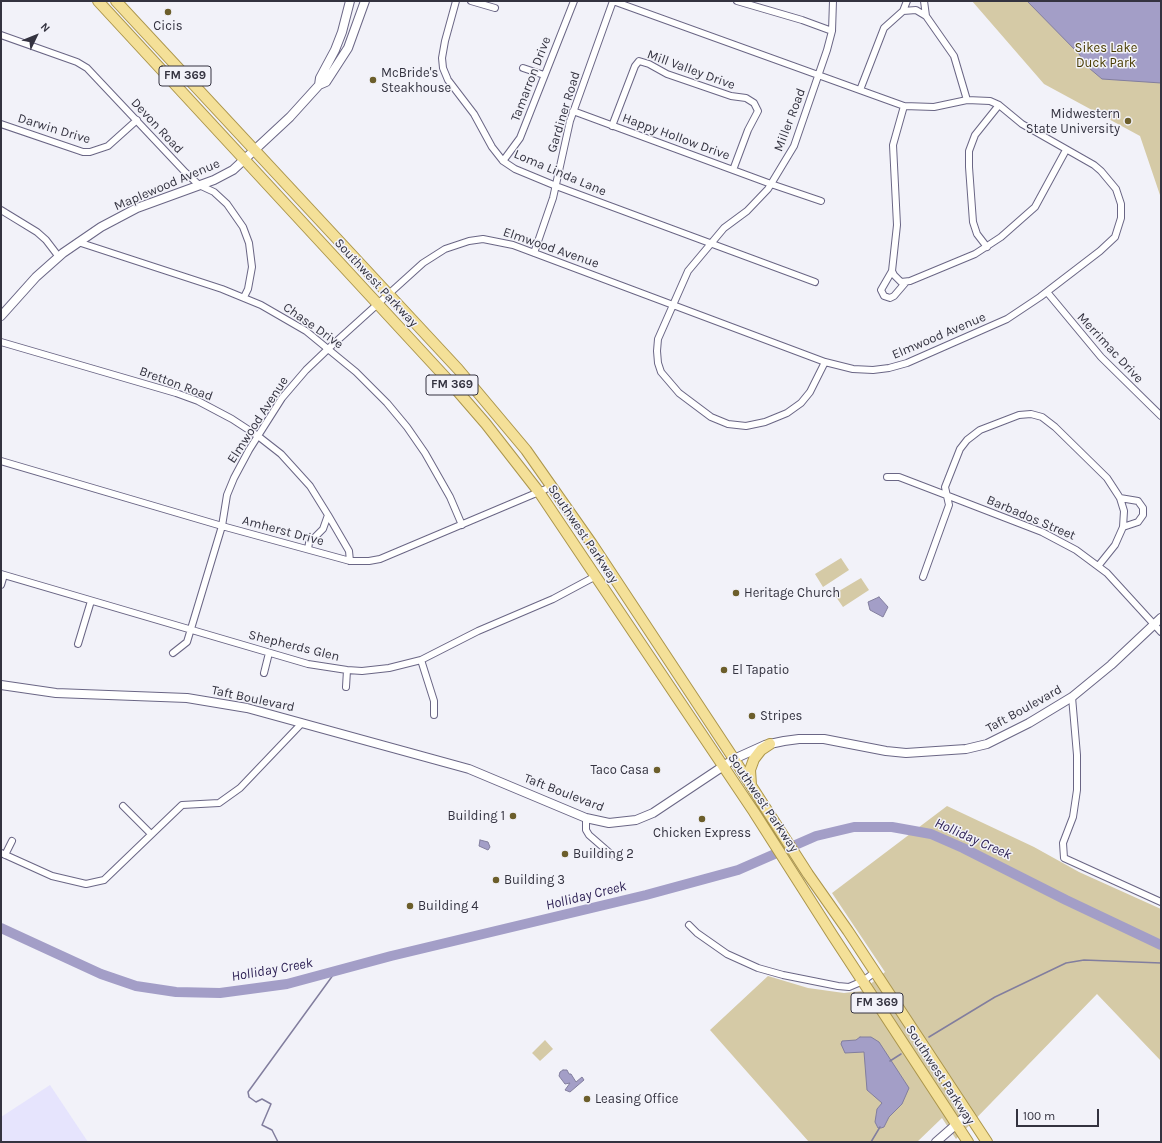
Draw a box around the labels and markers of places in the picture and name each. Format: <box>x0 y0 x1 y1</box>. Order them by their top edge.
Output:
marker: Cicis <box>163 7 173 17</box>
place label: Cicis <box>153 18 183 34</box>
place label: McBride's Steakhouse <box>381 65 451 96</box>
marker: McBride's Steakhouse <box>368 75 378 85</box>
place label: Midwestern State University <box>1026 106 1120 137</box>
marker: Midwestern State University <box>1123 116 1133 126</box>
place label: Heritage Church <box>744 585 840 601</box>
marker: Heritage Church <box>731 588 741 598</box>
place label: El Tapatio <box>732 662 789 678</box>
marker: El Tapatio <box>719 665 729 675</box>
place label: Stripes <box>760 708 802 724</box>
marker: Stripes <box>747 711 757 721</box>
place label: Taco Casa <box>590 762 649 778</box>
marker: Taco Casa <box>652 765 662 775</box>
place label: Building 1 <box>447 808 505 824</box>
marker: Building 1 <box>508 811 518 821</box>
marker: Chicken Express <box>697 814 707 824</box>
place label: Chicken Express <box>653 825 751 841</box>
place label: Building 2 <box>573 846 634 862</box>
marker: Building 2 <box>560 849 570 859</box>
place label: Building 3 <box>504 872 565 888</box>
marker: Building 3 <box>491 875 501 885</box>
place label: Building 4 <box>418 898 479 914</box>
marker: Building 4 <box>405 901 415 911</box>
place label: Leasing Office <box>595 1091 678 1107</box>
marker: Leasing Office <box>582 1094 592 1104</box>

